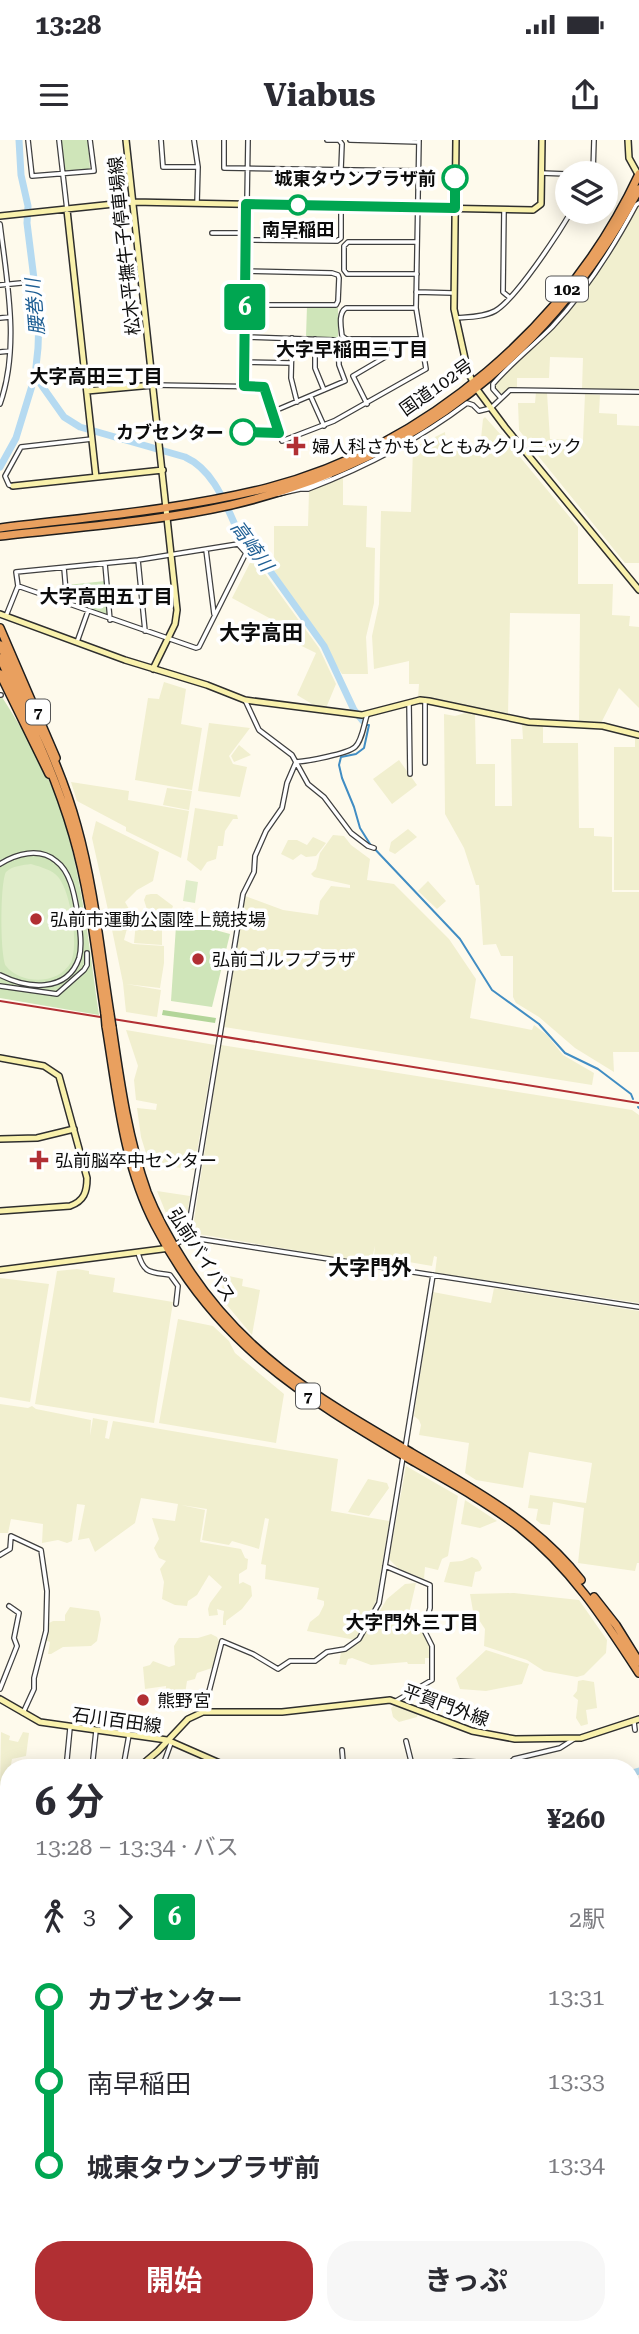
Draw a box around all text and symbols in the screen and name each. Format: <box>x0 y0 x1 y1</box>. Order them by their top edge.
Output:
text: 13:28 <box>35 10 101 40</box>
icon: menu <box>35 76 73 114</box>
text: Viabus <box>264 76 375 114</box>
icon: share <box>566 76 604 114</box>
street label: 松木平撫牛子停車場線 <box>104 155 144 337</box>
map controls <box>555 161 618 224</box>
button: layers <box>555 161 618 224</box>
marker: 城東タウンプラザ前 <box>442 165 468 191</box>
place label: 城東タウンプラザ前 <box>275 168 436 189</box>
marker: 南早稲田 <box>288 195 308 215</box>
place label: 南早稲田 <box>262 219 334 240</box>
water label: 腰巻川 <box>21 276 49 336</box>
road number: 102 <box>546 276 588 302</box>
line badge: 6 <box>222 284 268 330</box>
text: 6 <box>238 293 252 321</box>
district label: 大字早稲田三丁目 <box>276 338 428 361</box>
street label: 国道102号 <box>395 354 477 420</box>
district label: 大字高田三丁目 <box>29 365 163 388</box>
marker: カブセンター <box>230 419 256 445</box>
place label: カブセンター <box>116 422 224 443</box>
marker: 婦人科さかもとともみクリニック <box>286 436 306 456</box>
place label: 婦人科さかもとともみクリニック <box>312 436 582 457</box>
water label: 高崎川 <box>226 516 279 577</box>
district label: 大字高田五丁目 <box>39 585 173 608</box>
district label: 大字高田 <box>219 621 303 645</box>
road number: 7 <box>26 699 50 724</box>
place label: 弘前市運動公園陸上競技場 <box>50 909 266 930</box>
marker: 弘前市運動公園陸上競技場 <box>28 911 44 927</box>
place label: 弘前ゴルフプラザ <box>212 949 356 970</box>
marker: 弘前ゴルフプラザ <box>190 951 206 967</box>
marker: 弘前脳卒中センター <box>29 1150 49 1170</box>
place label: 弘前脳卒中センター <box>55 1150 217 1171</box>
street label: 弘前バイパス <box>164 1204 240 1306</box>
district label: 大字門外 <box>328 1256 412 1280</box>
road number: 7 <box>296 1384 320 1408</box>
district label: 大字門外三丁目 <box>345 1611 479 1634</box>
street label: 平賀門外線 <box>400 1680 492 1730</box>
place label: 熊野宮 <box>157 1690 211 1711</box>
marker: 熊野宮 <box>135 1692 151 1708</box>
street label: 石川百田線 <box>71 1703 163 1737</box>
text: 6 分 <box>35 1780 104 1824</box>
text: ¥260 <box>547 1804 605 1834</box>
text: 13:28 – 13:34 · バス <box>35 1834 239 1861</box>
icon: walk <box>35 1898 73 1936</box>
icon: forward <box>106 1898 144 1936</box>
text: 3 <box>83 1903 96 1930</box>
text: 6 <box>168 1903 181 1931</box>
text: 2駅 <box>569 1906 605 1933</box>
text: 13:31 <box>548 1984 605 2011</box>
text: カブセンター <box>87 1985 243 2015</box>
text: 13:33 <box>548 2068 605 2095</box>
text: 南早稲田 <box>87 2069 191 2099</box>
text: 13:34 <box>548 2152 605 2179</box>
text: 城東タウンプラザ前 <box>87 2153 320 2183</box>
button: 開始 <box>35 2241 313 2321</box>
button: きっぷ <box>327 2241 605 2321</box>

